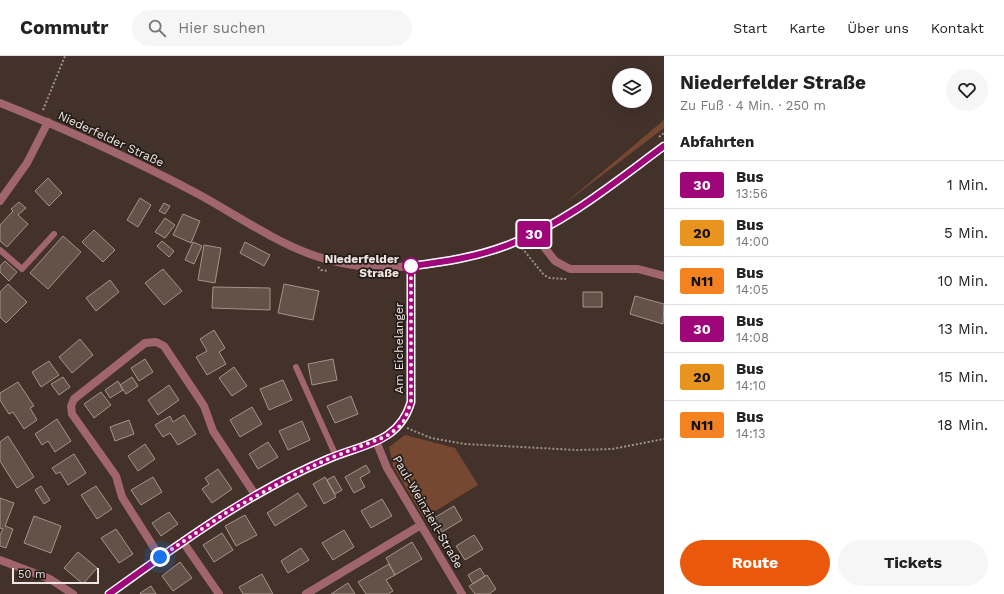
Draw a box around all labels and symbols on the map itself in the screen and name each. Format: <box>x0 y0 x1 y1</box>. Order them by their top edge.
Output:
street label: Niederfelder Straße <box>56 108 166 170</box>
line badge: 30 <box>516 221 552 247</box>
place label: Niederfelder Straße <box>324 252 400 280</box>
marker: Niederfelder Straße <box>402 257 420 275</box>
street label: Am Eichelanger <box>392 302 406 394</box>
street label: Paul-Weinzierl-Straße <box>390 453 466 571</box>
your location <box>150 547 170 567</box>
scale bar <box>12 566 99 585</box>

